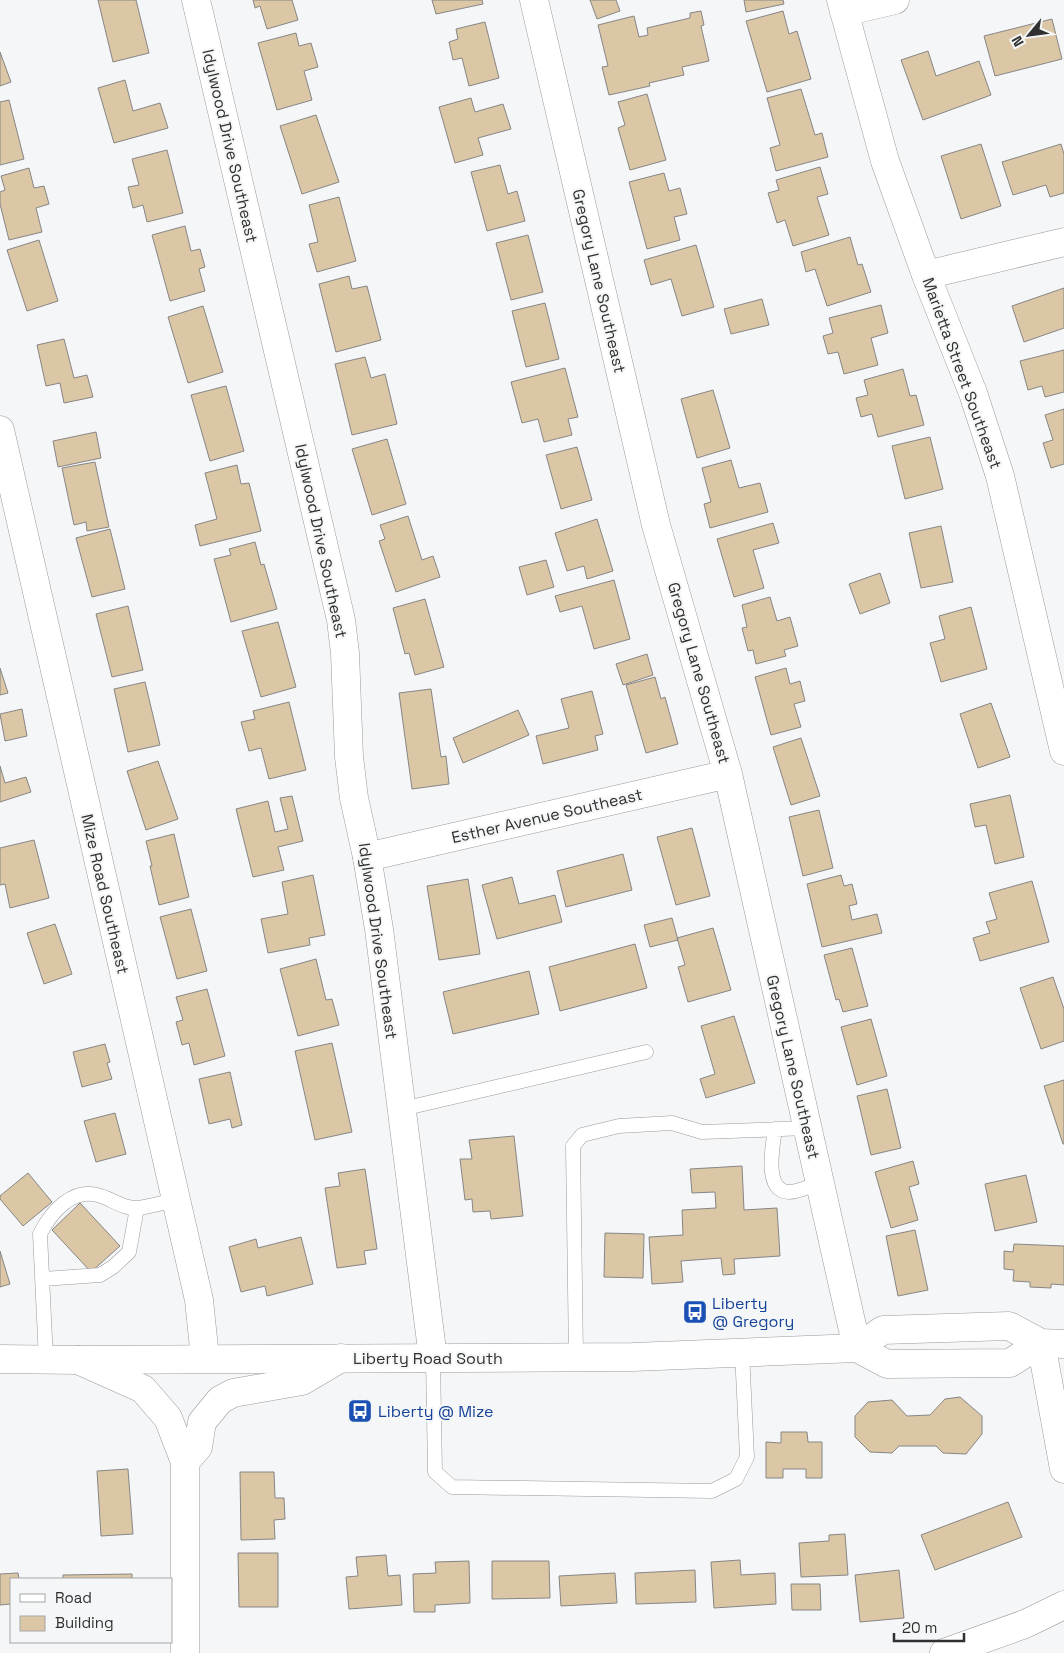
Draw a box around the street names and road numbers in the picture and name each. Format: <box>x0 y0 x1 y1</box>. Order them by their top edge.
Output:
street label: Idylwood Drive Southeast <box>197 47 263 245</box>
street label: Gregory Lane Southeast <box>568 187 630 375</box>
street label: Marietta Street Southeast <box>918 274 1006 472</box>
street label: Idylwood Drive Southeast <box>290 442 352 640</box>
street label: Gregory Lane Southeast <box>663 580 735 766</box>
street label: Esther Avenue Southeast <box>449 784 645 848</box>
street label: Mize Road Southeast <box>76 812 134 976</box>
street label: Idylwood Drive Southeast <box>354 841 402 1041</box>
street label: Gregory Lane Southeast <box>762 973 824 1161</box>
street label: Liberty Road South <box>353 1348 503 1369</box>

